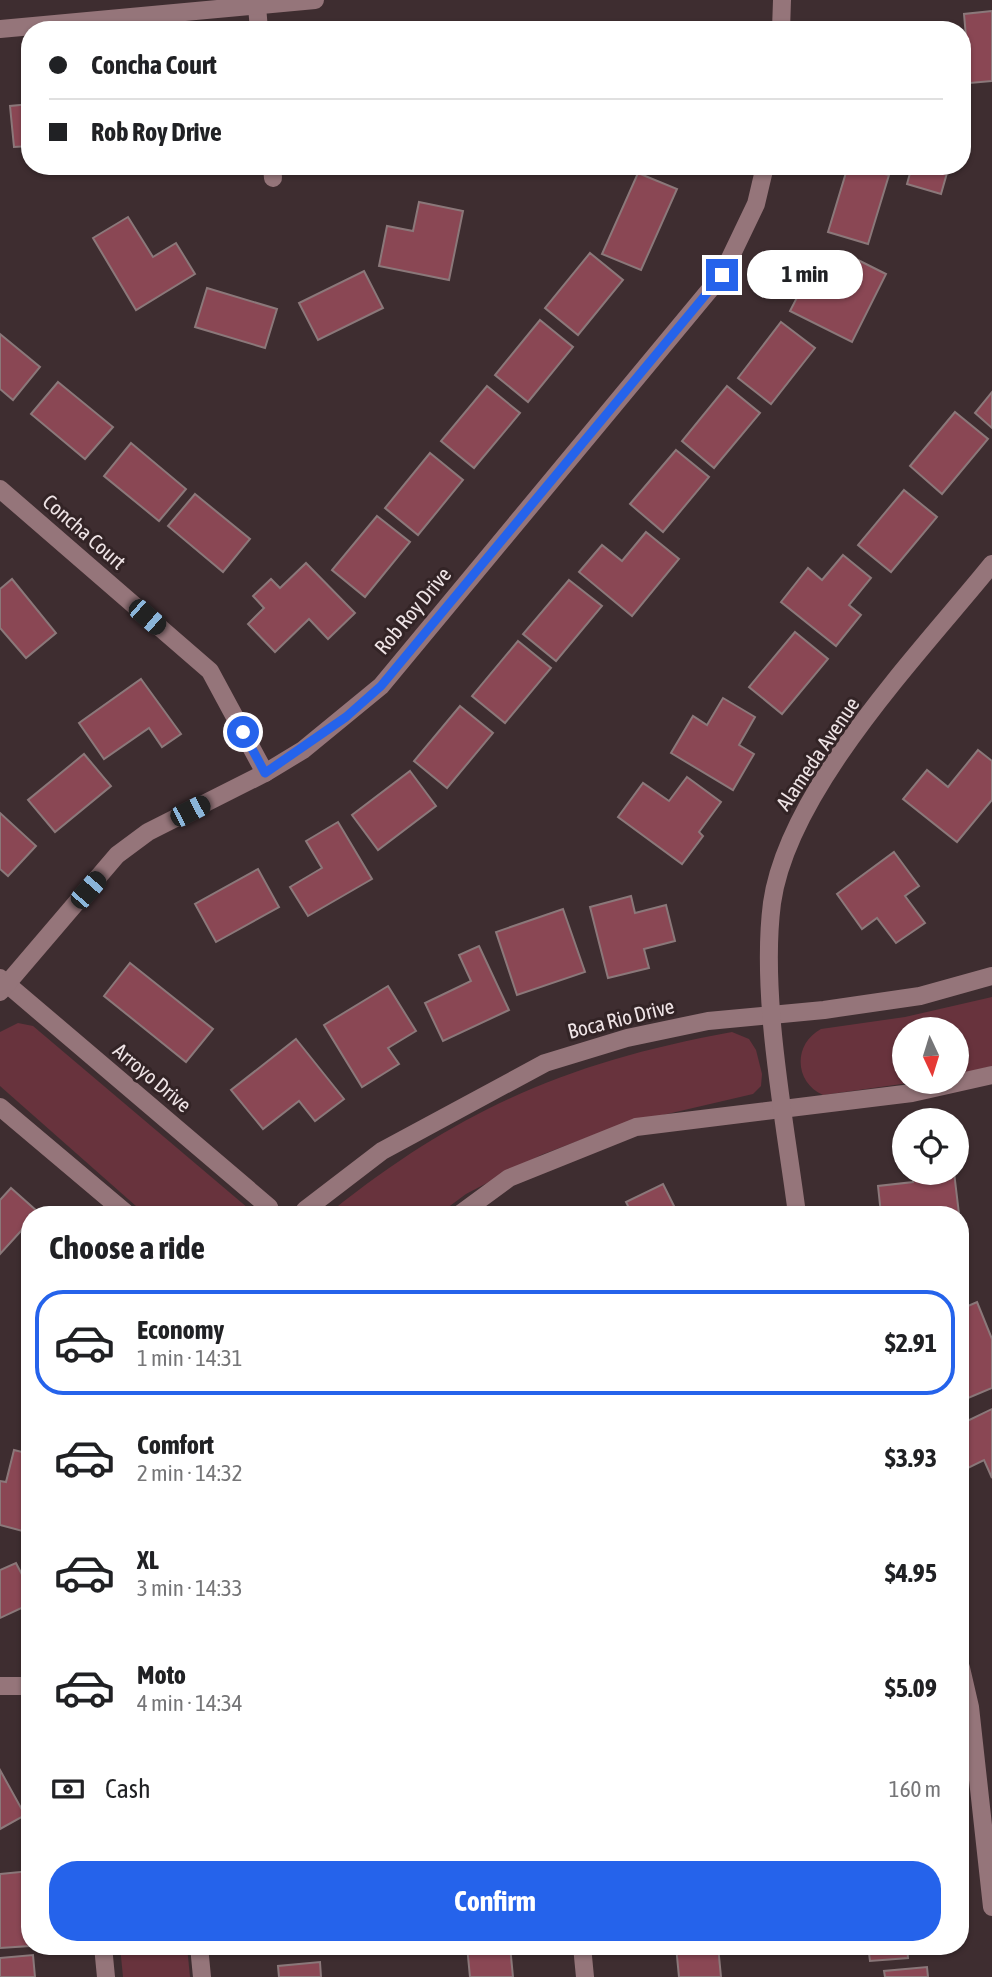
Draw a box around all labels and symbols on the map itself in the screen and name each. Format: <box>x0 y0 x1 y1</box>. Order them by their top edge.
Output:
callout: 1 min <box>746 250 862 300</box>
route end <box>706 259 738 291</box>
street label: Concha Court <box>38 489 131 574</box>
street label: Rob Roy Drive <box>369 562 455 659</box>
car <box>125 595 170 639</box>
street label: Alameda Avenue <box>771 692 864 814</box>
route start <box>227 716 259 748</box>
car <box>167 792 214 830</box>
car <box>67 867 110 913</box>
street label: Boca Rio Drive <box>565 993 677 1043</box>
north arrow <box>892 1017 970 1094</box>
street label: Arroyo Drive <box>109 1038 196 1117</box>

